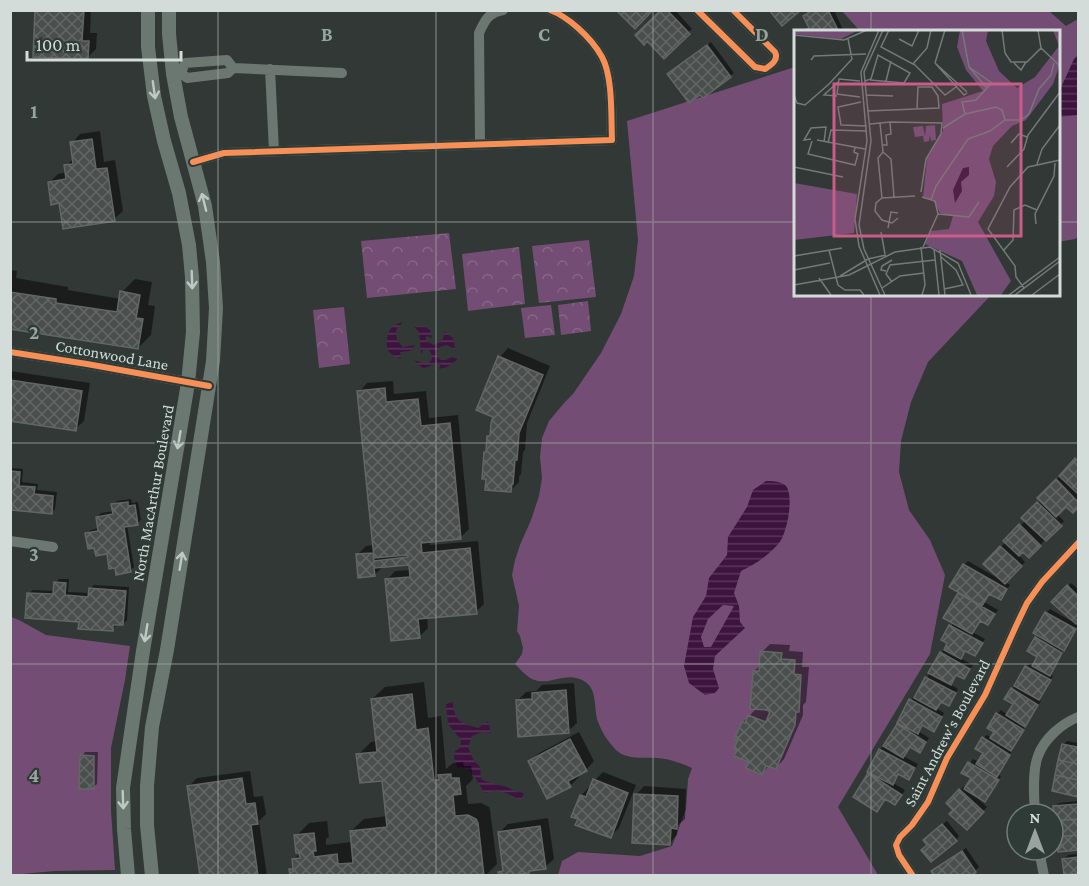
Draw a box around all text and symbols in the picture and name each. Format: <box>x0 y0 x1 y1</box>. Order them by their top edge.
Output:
text: B <box>321 23 333 45</box>
text: C <box>538 23 550 45</box>
text: D <box>755 23 769 45</box>
scale bar <box>27 24 182 62</box>
inset map <box>794 30 1059 296</box>
text: 100 m <box>36 35 81 55</box>
one-way arrow <box>148 79 159 99</box>
text: 1 <box>30 100 38 122</box>
one-way arrow <box>197 193 209 212</box>
one-way arrow <box>187 270 198 290</box>
text: 2 <box>29 321 39 343</box>
street label: Cottonwood Lane <box>54 337 170 373</box>
street label: North MacArthur Boulevard <box>129 403 177 583</box>
one-way arrow <box>173 430 184 450</box>
text: 3 <box>29 543 39 565</box>
one-way arrow <box>176 552 187 572</box>
one-way arrow <box>141 622 152 642</box>
street label: Saint Andrew's Boulevard <box>901 656 993 809</box>
text: 4 <box>29 764 40 786</box>
one-way arrow <box>117 789 129 809</box>
north arrow <box>1005 802 1065 862</box>
text: N <box>1030 809 1041 826</box>

